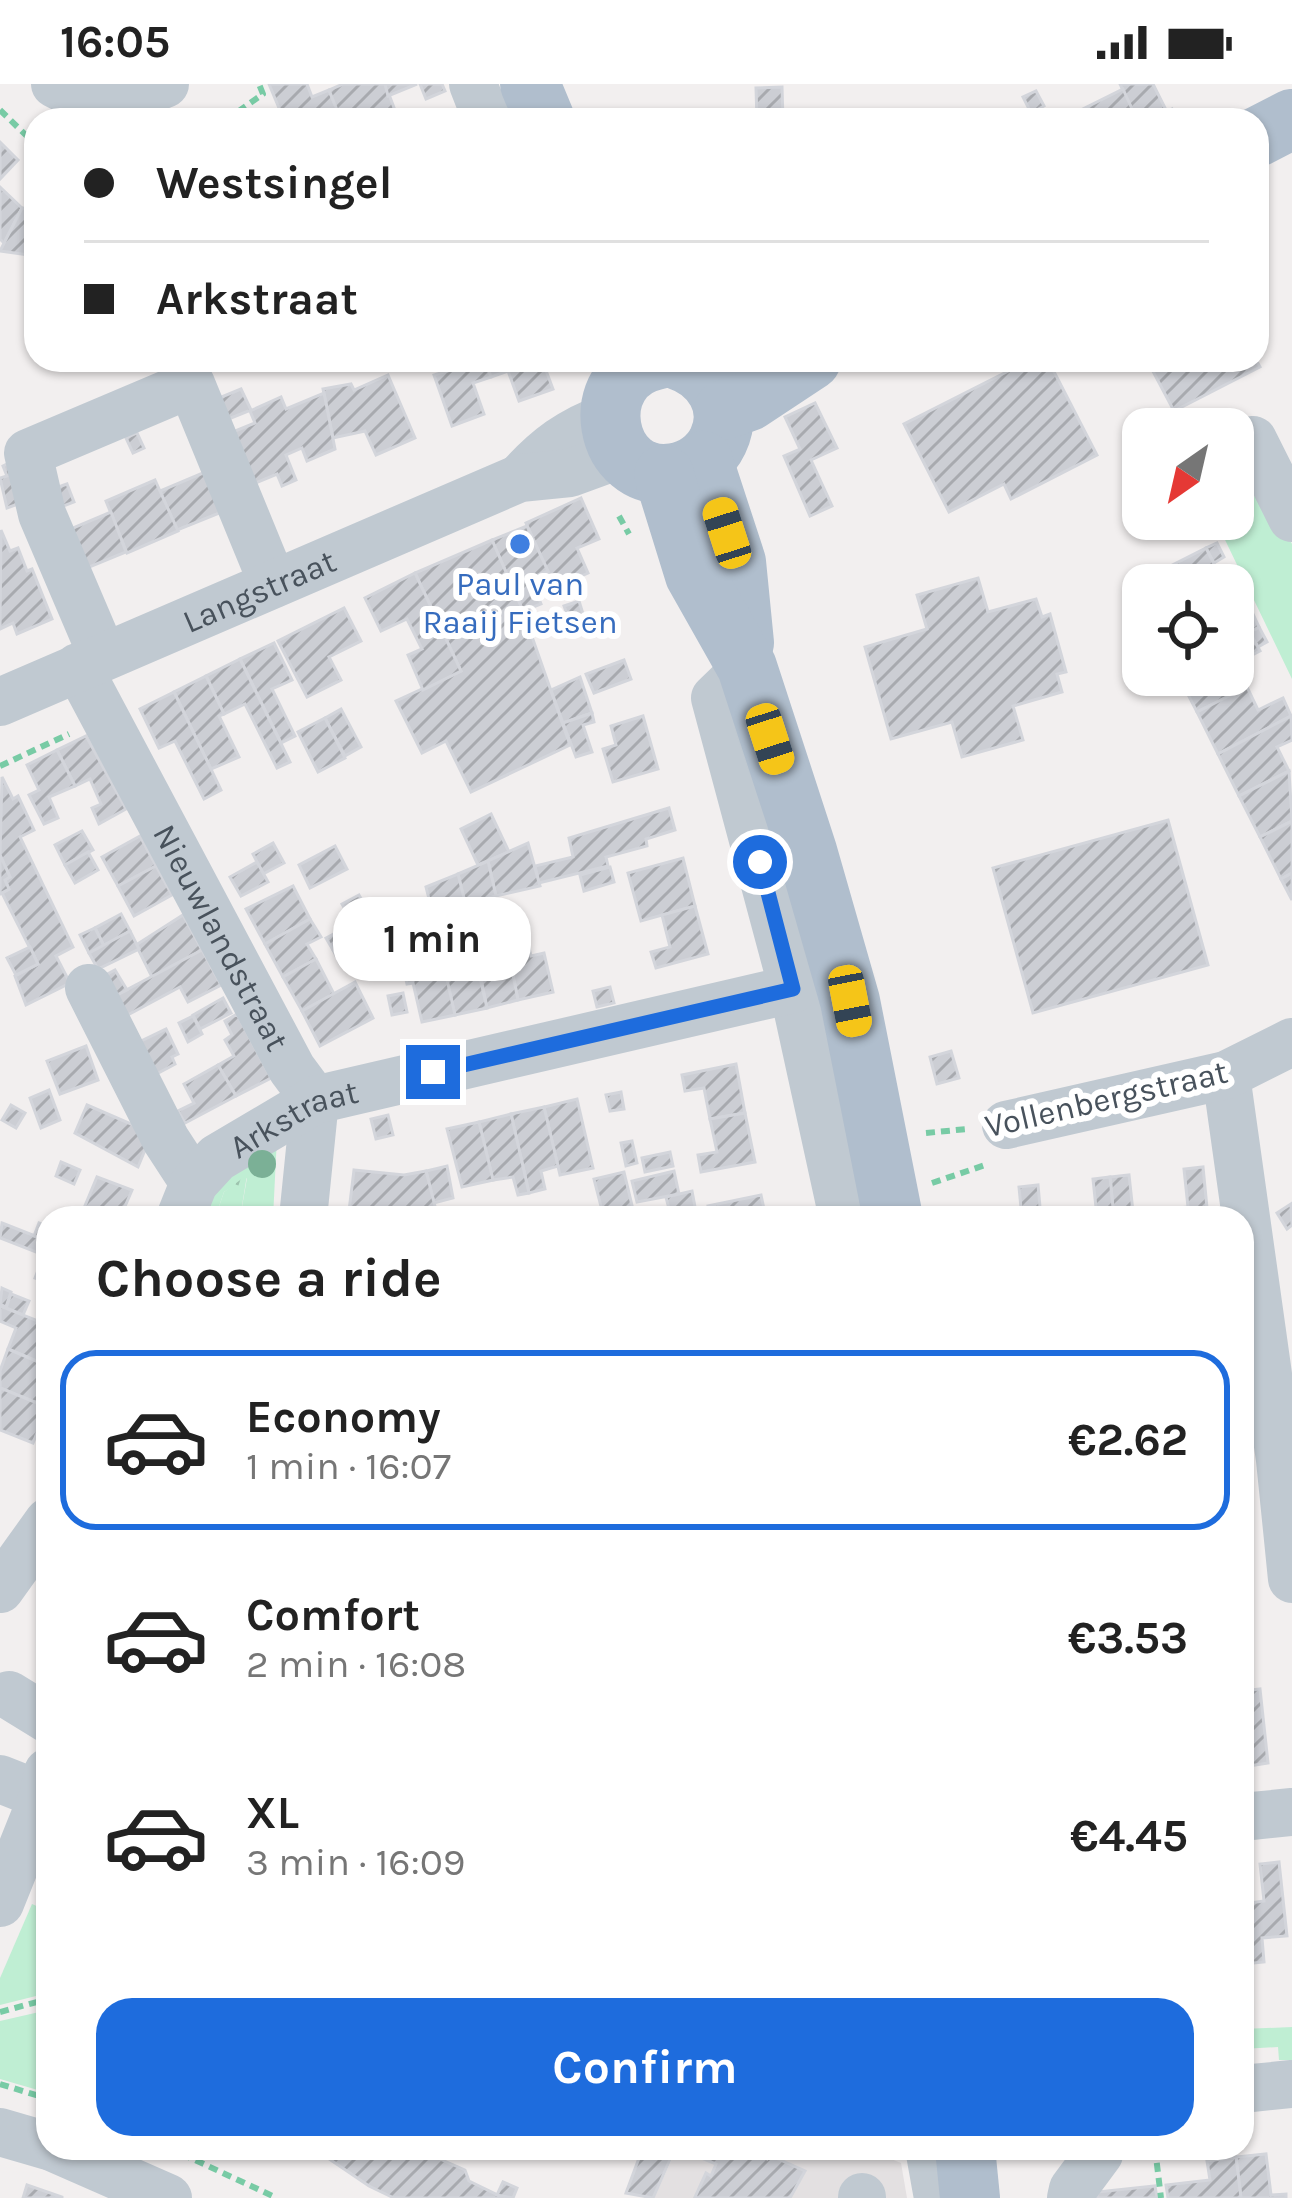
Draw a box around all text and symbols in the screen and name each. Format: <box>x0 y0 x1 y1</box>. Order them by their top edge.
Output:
text: 16:05 <box>60 16 170 68</box>
text: Westsingel <box>156 157 392 209</box>
text: Arkstraat <box>156 273 358 325</box>
north arrow <box>1122 408 1254 540</box>
map controls <box>1122 408 1254 696</box>
car <box>699 493 755 573</box>
marker: Paul van Raaij Fietsen <box>507 531 533 557</box>
street label: Langstraat <box>177 542 342 641</box>
button: locate <box>1122 564 1254 696</box>
place label: Paul van Raaij Fietsen <box>422 565 618 641</box>
car <box>742 699 798 779</box>
street label: Nieuwlandstraat <box>145 818 297 1057</box>
route start <box>733 835 787 889</box>
callout: 1 min <box>334 898 532 982</box>
text: 1 min <box>383 916 481 962</box>
car <box>825 962 875 1040</box>
route end <box>406 1045 460 1099</box>
street label: Vollenbergstraat <box>981 1053 1231 1145</box>
street label: Arkstraat <box>223 1073 362 1166</box>
text: Choose a ride <box>96 1246 442 1310</box>
icon: car <box>102 1386 210 1494</box>
text: Economy <box>246 1391 441 1443</box>
text: €2.62 <box>1068 1414 1188 1466</box>
text: 1 min · 16:07 <box>246 1443 451 1489</box>
icon: car <box>102 1584 210 1692</box>
text: Comfort <box>246 1589 420 1641</box>
text: €3.53 <box>1068 1612 1188 1664</box>
text: 2 min · 16:08 <box>246 1641 466 1687</box>
icon: car <box>102 1782 210 1890</box>
text: XL <box>246 1787 299 1839</box>
text: €4.45 <box>1070 1810 1188 1862</box>
text: 3 min · 16:09 <box>246 1839 465 1885</box>
button: Confirm <box>96 1998 1194 2136</box>

